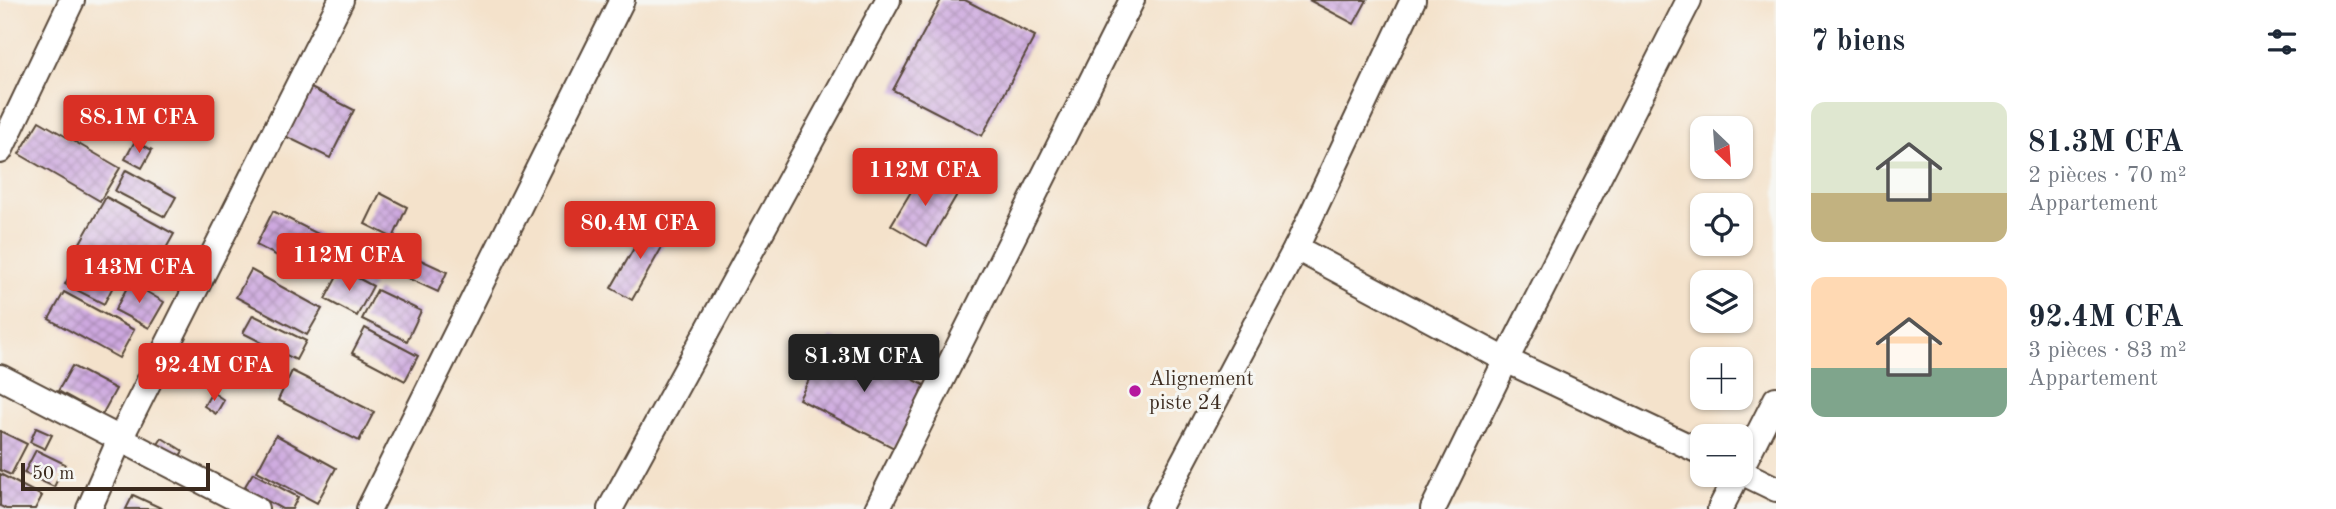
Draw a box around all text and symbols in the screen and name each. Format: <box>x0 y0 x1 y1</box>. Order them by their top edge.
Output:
icon: filters <box>2263 23 2301 61</box>
text: 7 biens <box>1811 27 1905 57</box>
pin: 88.1M CFA <box>59 96 219 155</box>
text: 88.1M CFA <box>79 106 199 129</box>
north arrow <box>1690 116 1754 178</box>
map controls <box>1690 116 1753 487</box>
text: 81.3M CFA <box>2028 128 2184 158</box>
icon: home <box>1867 130 1951 214</box>
pin: 112M CFA <box>853 148 997 208</box>
text: 112M CFA <box>869 159 981 182</box>
text: 2 pièces · 70 m² <box>2028 164 2187 187</box>
text: Appartement <box>2028 192 2158 215</box>
button: locate <box>1690 193 1753 256</box>
pin: 80.4M CFA <box>560 202 720 261</box>
text: 80.4M CFA <box>580 212 700 235</box>
pin: 112M CFA <box>277 233 421 293</box>
text: 112M CFA <box>293 244 405 267</box>
pin: 143M CFA <box>67 246 211 305</box>
text: 143M CFA <box>83 256 195 279</box>
button: layers <box>1690 270 1753 333</box>
text: 92.4M CFA <box>2028 303 2184 333</box>
icon: home <box>1867 305 1951 389</box>
pin: 81.3M CFA <box>784 334 944 394</box>
text: 3 pièces · 83 m² <box>2028 339 2187 362</box>
pin: 92.4M CFA <box>134 344 294 403</box>
text: 81.3M CFA <box>804 345 924 368</box>
button: + <box>1690 347 1753 410</box>
text: 92.4M CFA <box>154 354 274 377</box>
text: Appartement <box>2028 367 2158 390</box>
place label: Alignement piste 24 <box>1149 369 1254 414</box>
marker: Alignement piste 24 <box>1127 383 1143 399</box>
button: − <box>1690 424 1753 487</box>
scale bar <box>21 460 210 492</box>
text: 50 m <box>32 465 74 484</box>

